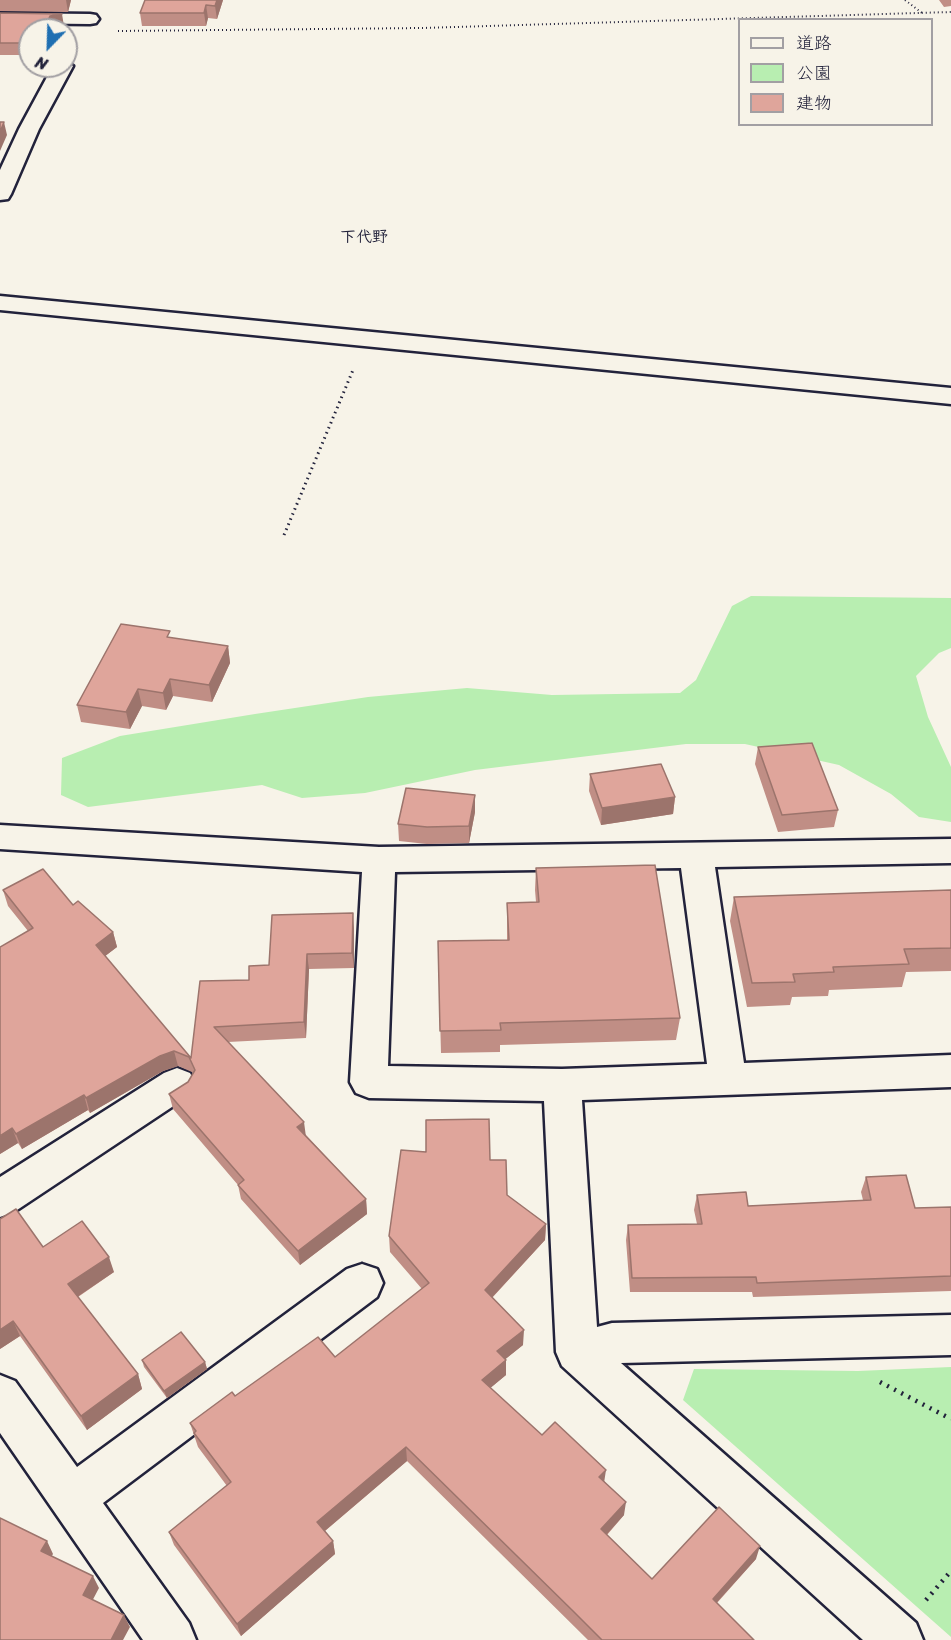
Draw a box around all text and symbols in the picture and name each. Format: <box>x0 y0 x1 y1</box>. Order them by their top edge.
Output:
north arrow <box>18 18 78 78</box>
legend <box>738 18 933 126</box>
text: 道路 <box>796 27 832 59</box>
text: N <box>31 48 52 79</box>
text: 公園 <box>796 57 832 89</box>
text: 建物 <box>796 87 832 119</box>
district label: 下代野 <box>340 228 388 248</box>

